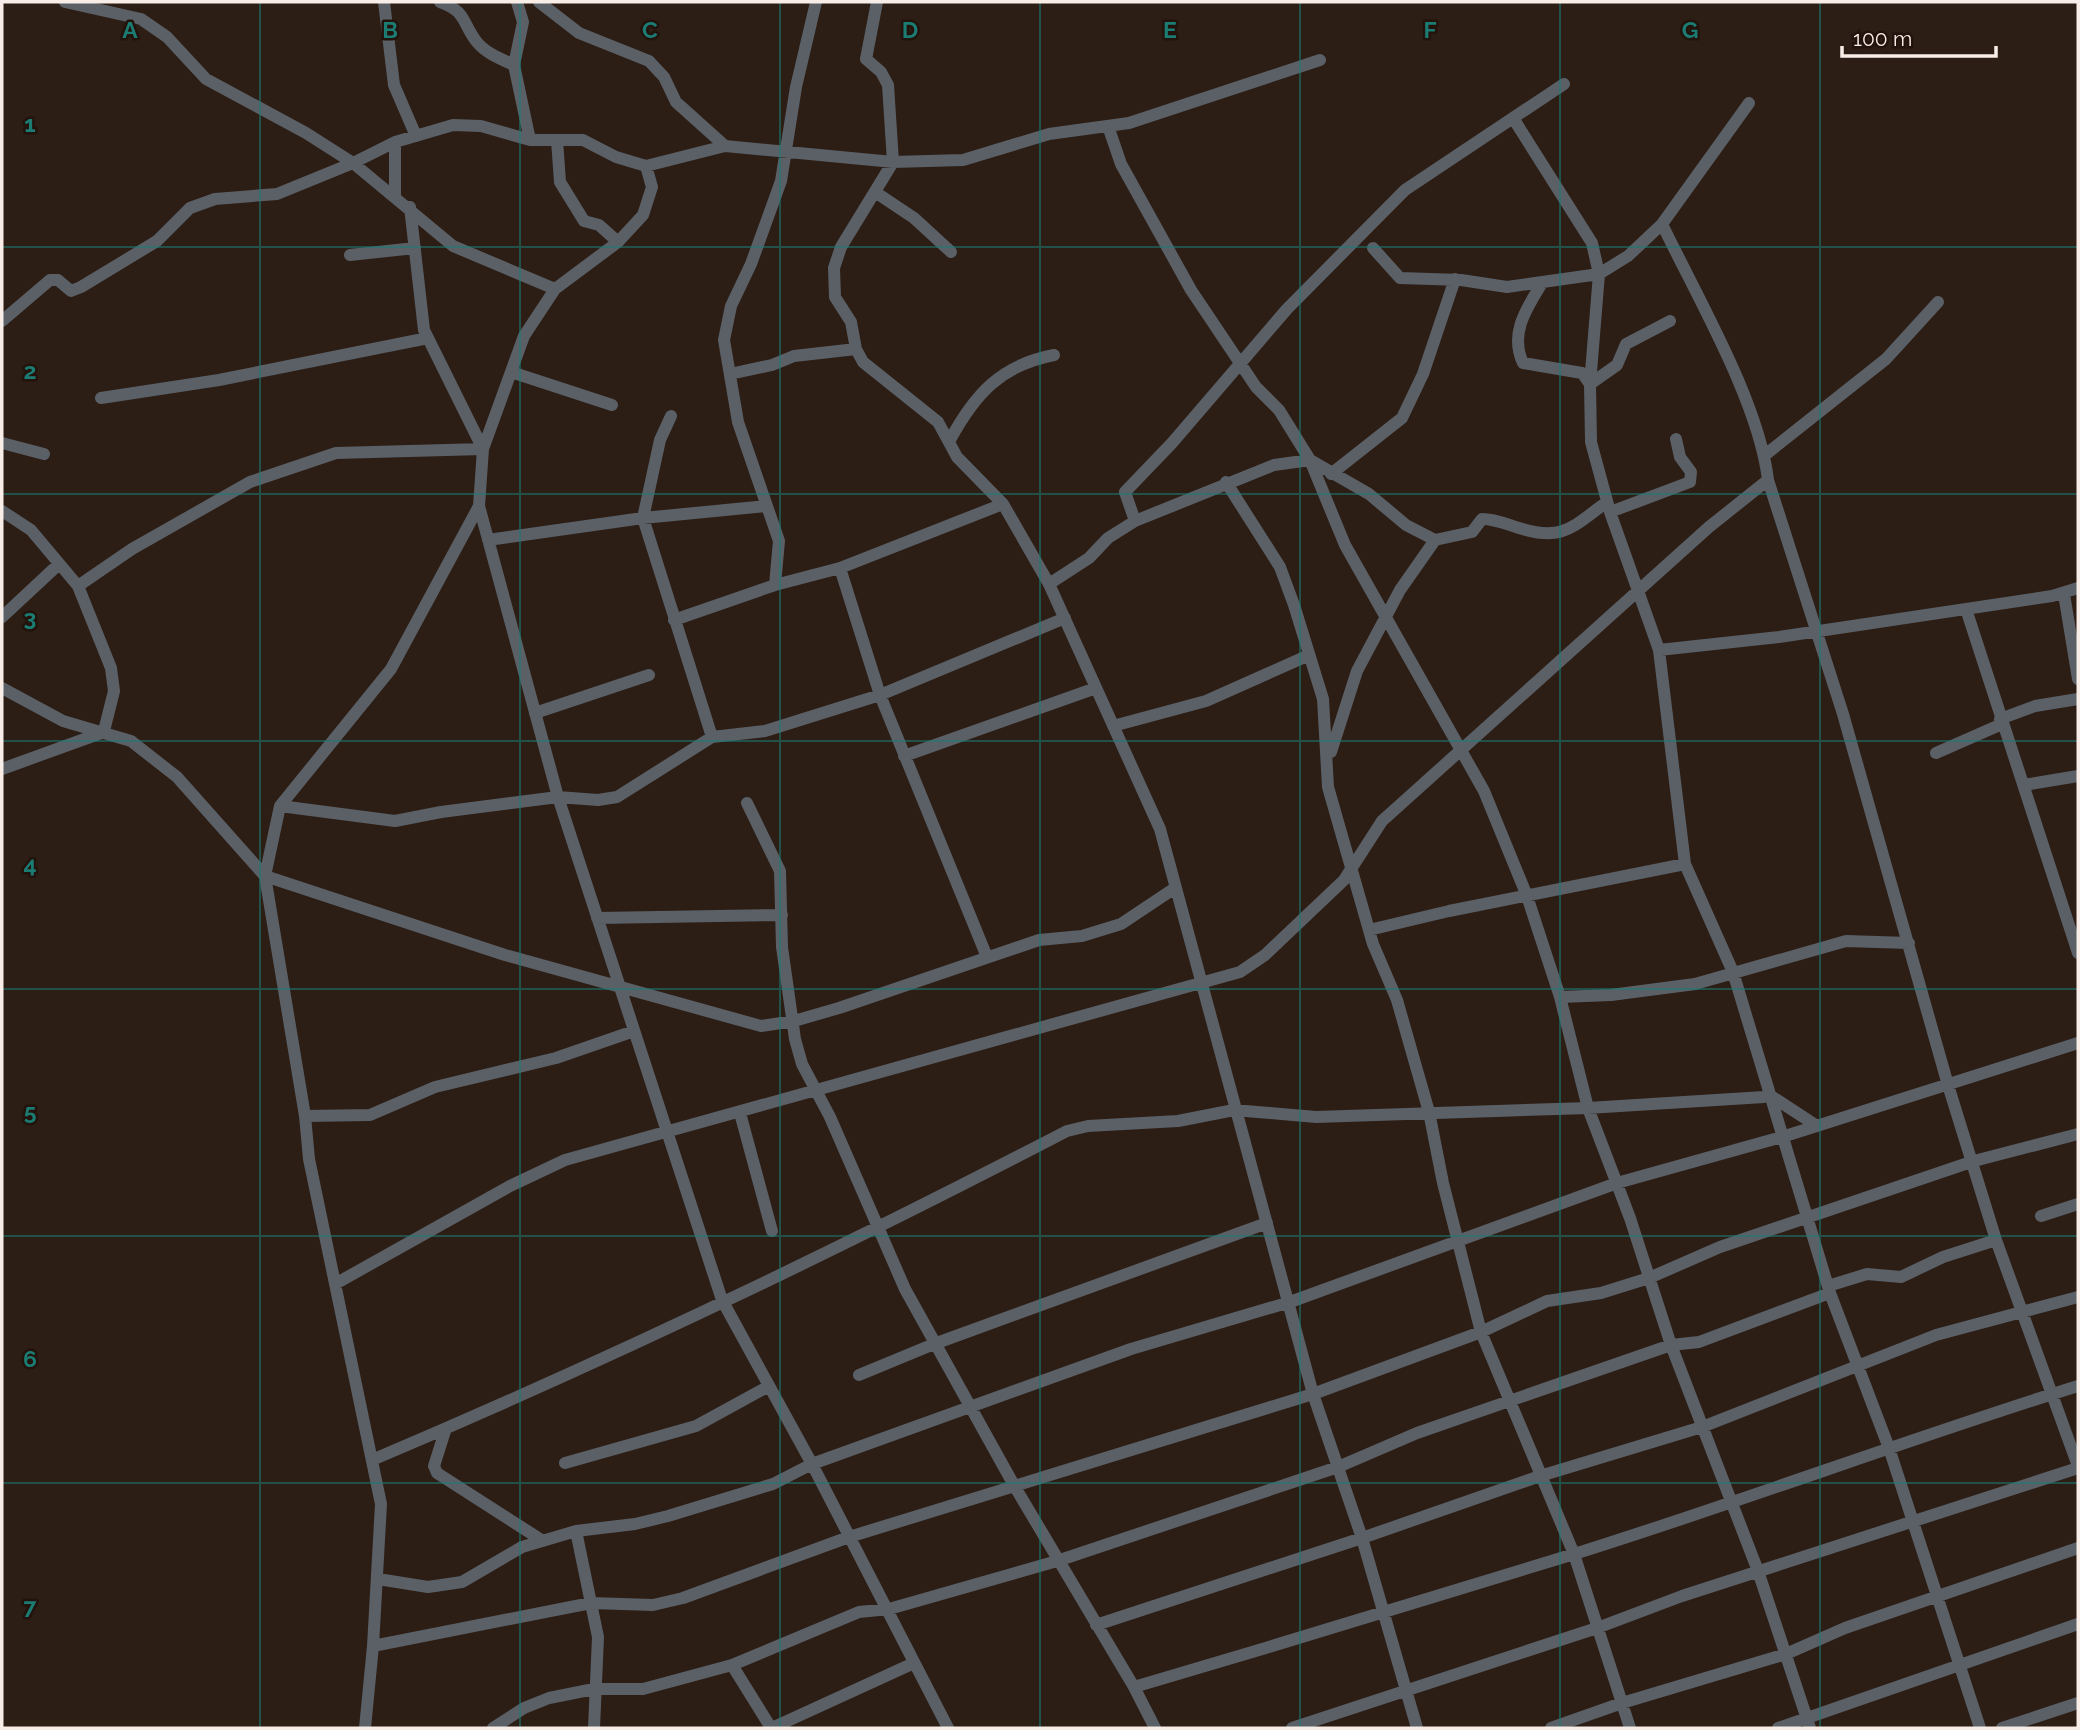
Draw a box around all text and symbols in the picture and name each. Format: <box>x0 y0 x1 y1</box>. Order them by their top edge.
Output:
scale bar <box>1842 14 1996 58</box>
text: A <box>122 16 138 43</box>
text: B <box>382 16 398 43</box>
text: C <box>642 16 658 43</box>
text: D <box>902 16 918 43</box>
text: E <box>1163 16 1177 43</box>
text: F <box>1423 16 1437 43</box>
text: G <box>1682 16 1698 43</box>
text: 100 m <box>1853 26 1912 51</box>
text: 1 <box>24 110 36 137</box>
text: 2 <box>24 357 36 384</box>
text: 3 <box>24 604 36 631</box>
text: 4 <box>23 851 37 878</box>
text: 5 <box>24 1098 37 1125</box>
text: 6 <box>23 1345 37 1372</box>
text: 7 <box>24 1592 37 1619</box>

